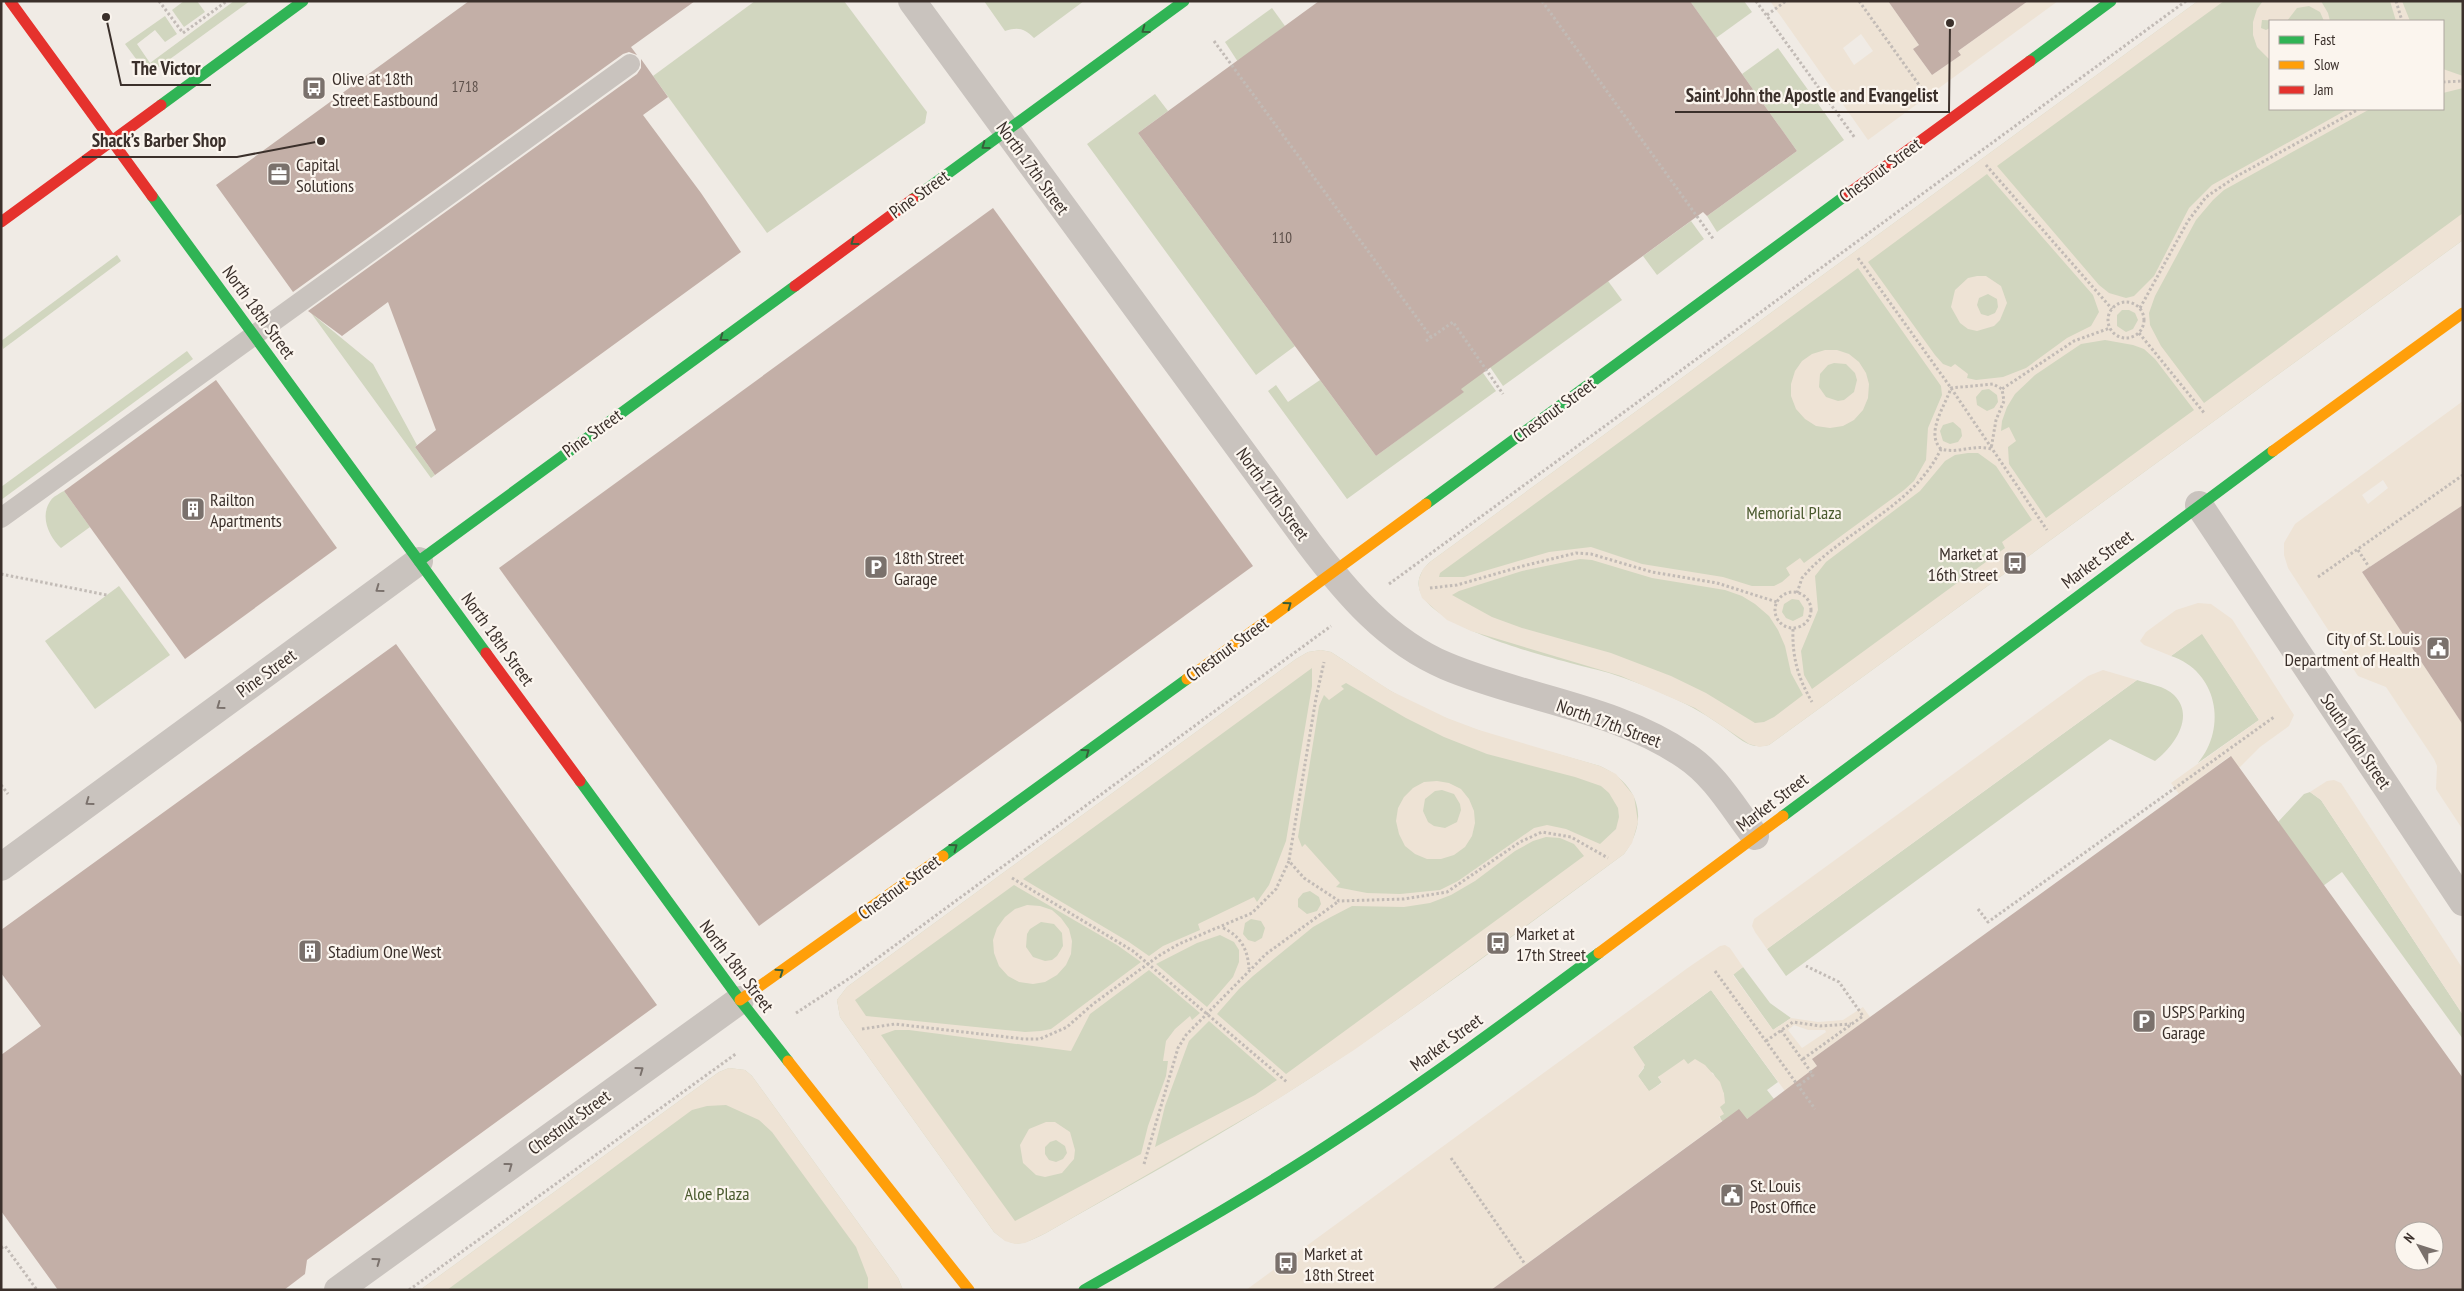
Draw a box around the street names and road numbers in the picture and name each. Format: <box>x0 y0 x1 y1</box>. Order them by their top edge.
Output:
street label: North 17th Street <box>992 117 1075 219</box>
street label: Chestnut Street <box>1834 132 1926 208</box>
street label: Pine Street <box>885 165 953 223</box>
street label: North 18th Street <box>217 261 301 363</box>
street label: Chestnut Street <box>1508 372 1600 448</box>
street label: Pine Street <box>558 404 626 462</box>
street label: North 17th Street <box>1232 443 1315 545</box>
street label: Market Street <box>2057 525 2137 593</box>
street label: North 18th Street <box>456 588 540 690</box>
street label: Chestnut Street <box>1181 611 1273 687</box>
street label: Pine Street <box>232 644 300 702</box>
street label: South 16th Street <box>2316 689 2396 793</box>
street label: North 17th Street <box>1554 693 1664 753</box>
street label: Market Street <box>1732 768 1812 836</box>
street label: Chestnut Street <box>853 849 945 925</box>
street label: North 18th Street <box>695 915 779 1017</box>
street label: Market Street <box>1405 1008 1487 1076</box>
street label: Chestnut Street <box>523 1084 615 1160</box>

